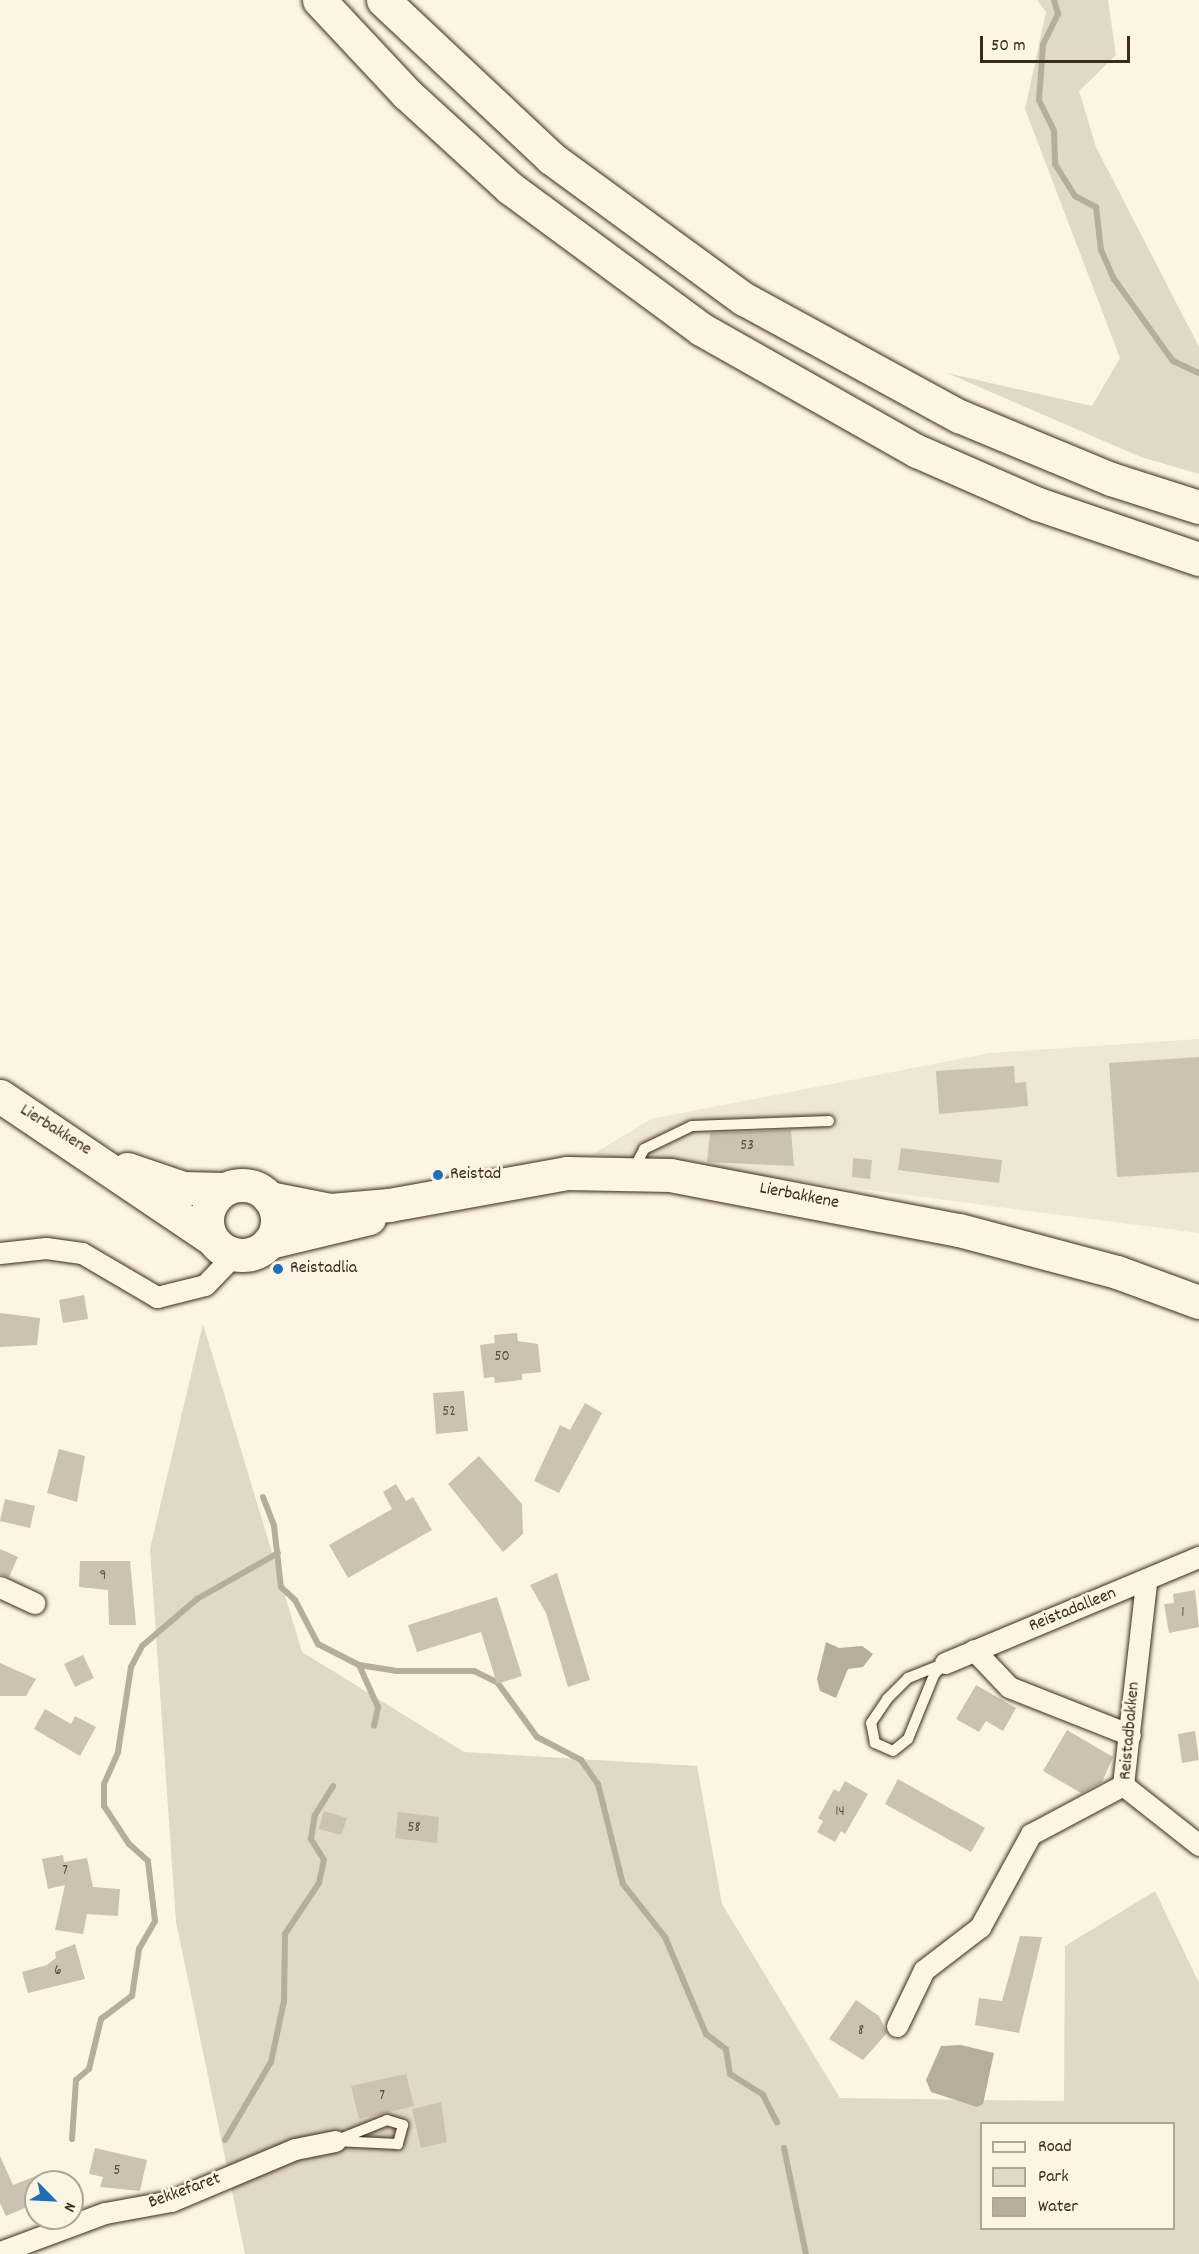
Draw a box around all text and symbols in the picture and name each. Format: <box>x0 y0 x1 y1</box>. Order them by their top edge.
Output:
scale bar <box>983 24 1133 62</box>
text: 50 m <box>991 34 1026 59</box>
street label: Lierbakkene <box>15 1101 95 1161</box>
house number: 53 <box>740 1138 754 1156</box>
place label: Reistad <box>450 1164 501 1186</box>
marker: Reistad <box>431 1168 445 1182</box>
street label: Lierbakkene <box>757 1179 841 1215</box>
place label: Reistadlia <box>290 1258 357 1280</box>
marker: Reistadlia <box>271 1262 285 1276</box>
house number: 50 <box>494 1349 510 1367</box>
house number: 52 <box>442 1404 456 1422</box>
house number: 9 <box>100 1568 106 1586</box>
street label: Reistadalleen <box>1026 1584 1120 1638</box>
house number: 1 <box>1181 1605 1185 1623</box>
street label: Reistadbakken <box>1116 1681 1146 1781</box>
house number: 14 <box>835 1804 845 1822</box>
house number: 58 <box>408 1820 420 1838</box>
house number: 7 <box>62 1863 68 1881</box>
house number: 6 <box>54 1963 62 1981</box>
house number: 8 <box>858 2023 864 2041</box>
house number: 7 <box>379 2088 385 2106</box>
legend <box>980 2122 1175 2230</box>
text: Road <box>1038 2135 1072 2160</box>
house number: 5 <box>114 2163 120 2181</box>
text: Park <box>1038 2165 1069 2190</box>
street label: Bekkefaret <box>146 2169 224 2215</box>
north arrow <box>24 2170 84 2230</box>
text: Water <box>1038 2195 1078 2220</box>
text: N <box>57 2198 81 2215</box>

